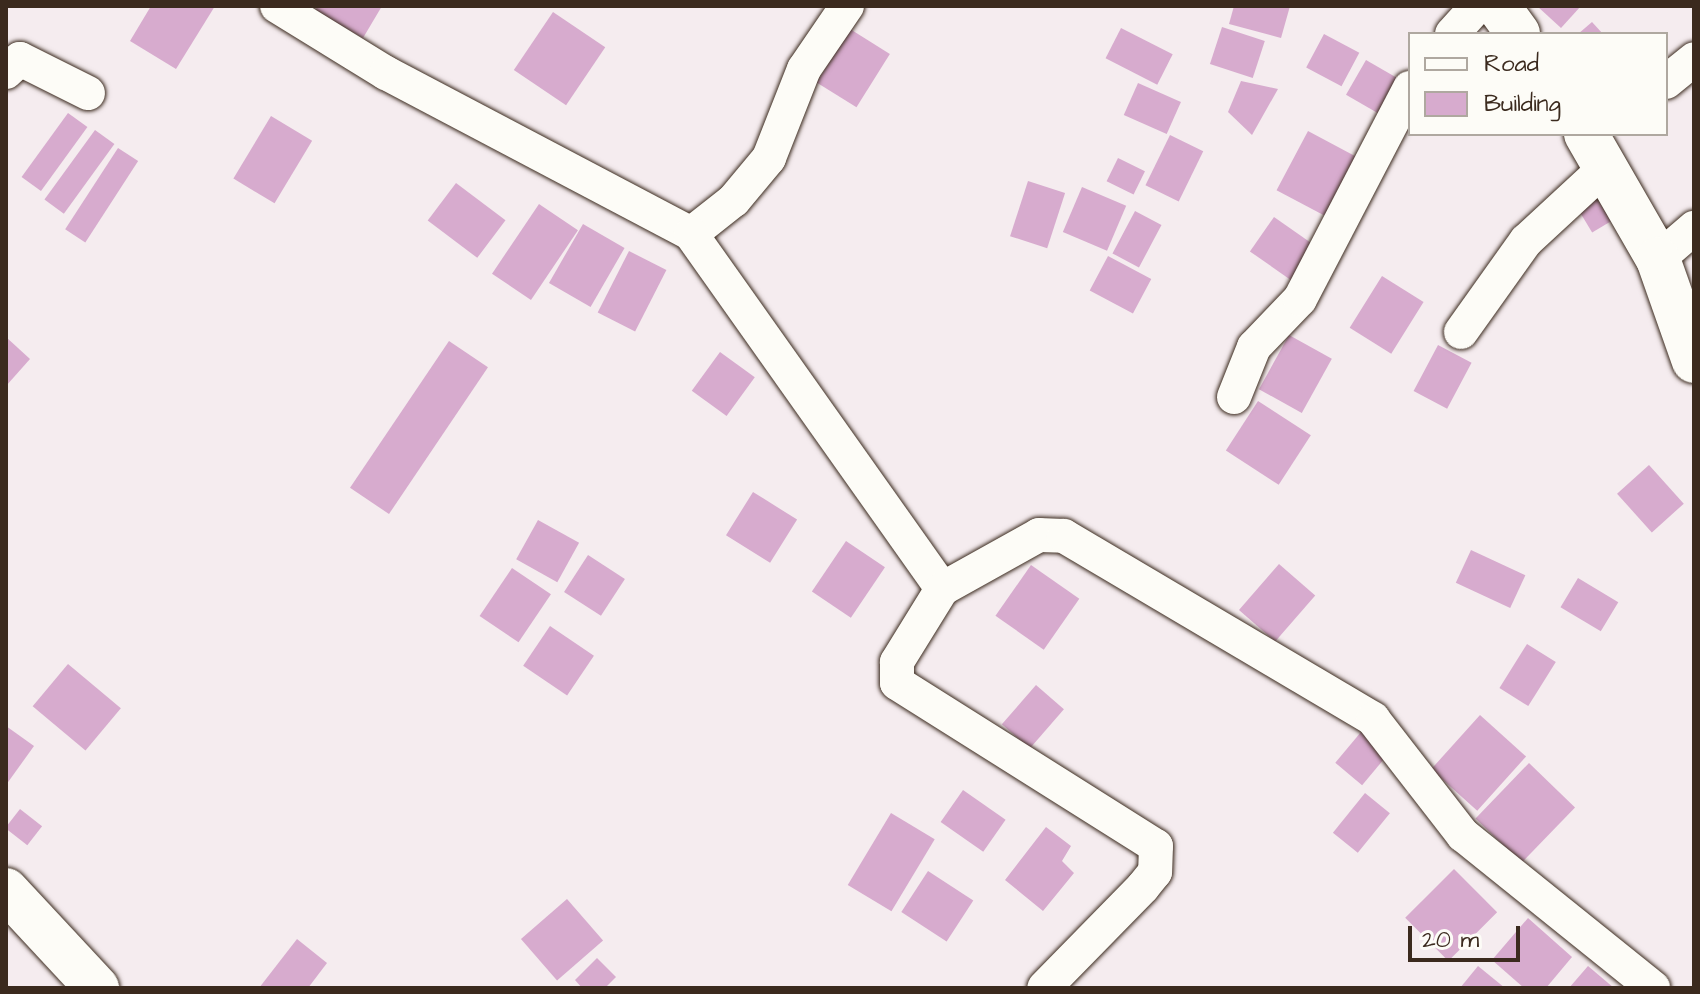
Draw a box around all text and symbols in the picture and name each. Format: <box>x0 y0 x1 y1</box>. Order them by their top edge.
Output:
legend <box>1408 32 1668 136</box>
text: Road <box>1484 47 1539 81</box>
text: Building <box>1484 87 1561 121</box>
scale bar <box>1412 910 1524 960</box>
text: 20 m <box>1422 923 1479 957</box>

